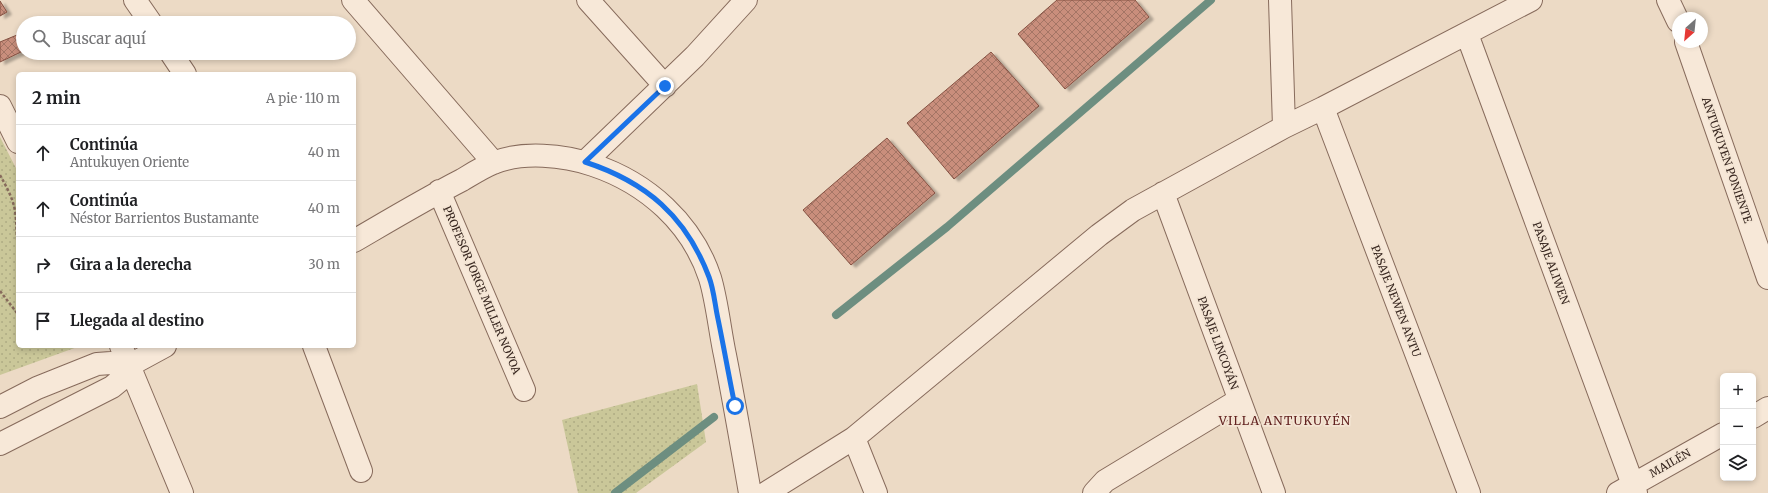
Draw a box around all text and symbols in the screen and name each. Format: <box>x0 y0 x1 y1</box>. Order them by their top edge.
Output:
north arrow <box>1672 12 1708 48</box>
search box <box>16 16 356 60</box>
icon: search <box>30 27 52 49</box>
text: Buscar aquí <box>62 29 146 48</box>
route end <box>656 77 674 95</box>
text: 2 min <box>32 87 80 109</box>
text: A pie · 110 m <box>266 90 340 107</box>
street label: ANTUKUYEN PONIENTE <box>1698 94 1755 225</box>
text: Continúa <box>70 135 138 154</box>
icon: ahead <box>32 142 54 164</box>
text: 40 m <box>308 144 340 161</box>
text: Antukuyen Oriente <box>70 154 189 171</box>
text: Continúa <box>70 191 138 210</box>
icon: ahead <box>32 198 54 220</box>
text: 40 m <box>308 200 340 217</box>
street label: PROFESOR JORGE MILLER NOVOA <box>440 204 524 377</box>
text: Néstor Barrientos Bustamante <box>70 210 259 227</box>
street label: PASAJE ALIWEN <box>1530 220 1573 307</box>
street label: PASAJE NEWEN ANTU <box>1368 243 1424 359</box>
icon: right <box>32 254 54 276</box>
text: Gira a la derecha <box>70 255 192 274</box>
text: 30 m <box>308 256 340 273</box>
street label: PASAJE LINCOYÁN <box>1195 294 1242 392</box>
icon: arrive <box>32 310 54 332</box>
text: Llegada al destino <box>70 311 204 330</box>
map controls <box>1720 373 1756 481</box>
button: + <box>1720 373 1756 409</box>
route start <box>726 397 744 415</box>
button: − <box>1720 409 1756 445</box>
district label: VILLA ANTUKUYÉN <box>1218 413 1351 428</box>
street label: MAILÉN <box>1647 445 1694 480</box>
button: layers <box>1720 445 1756 481</box>

